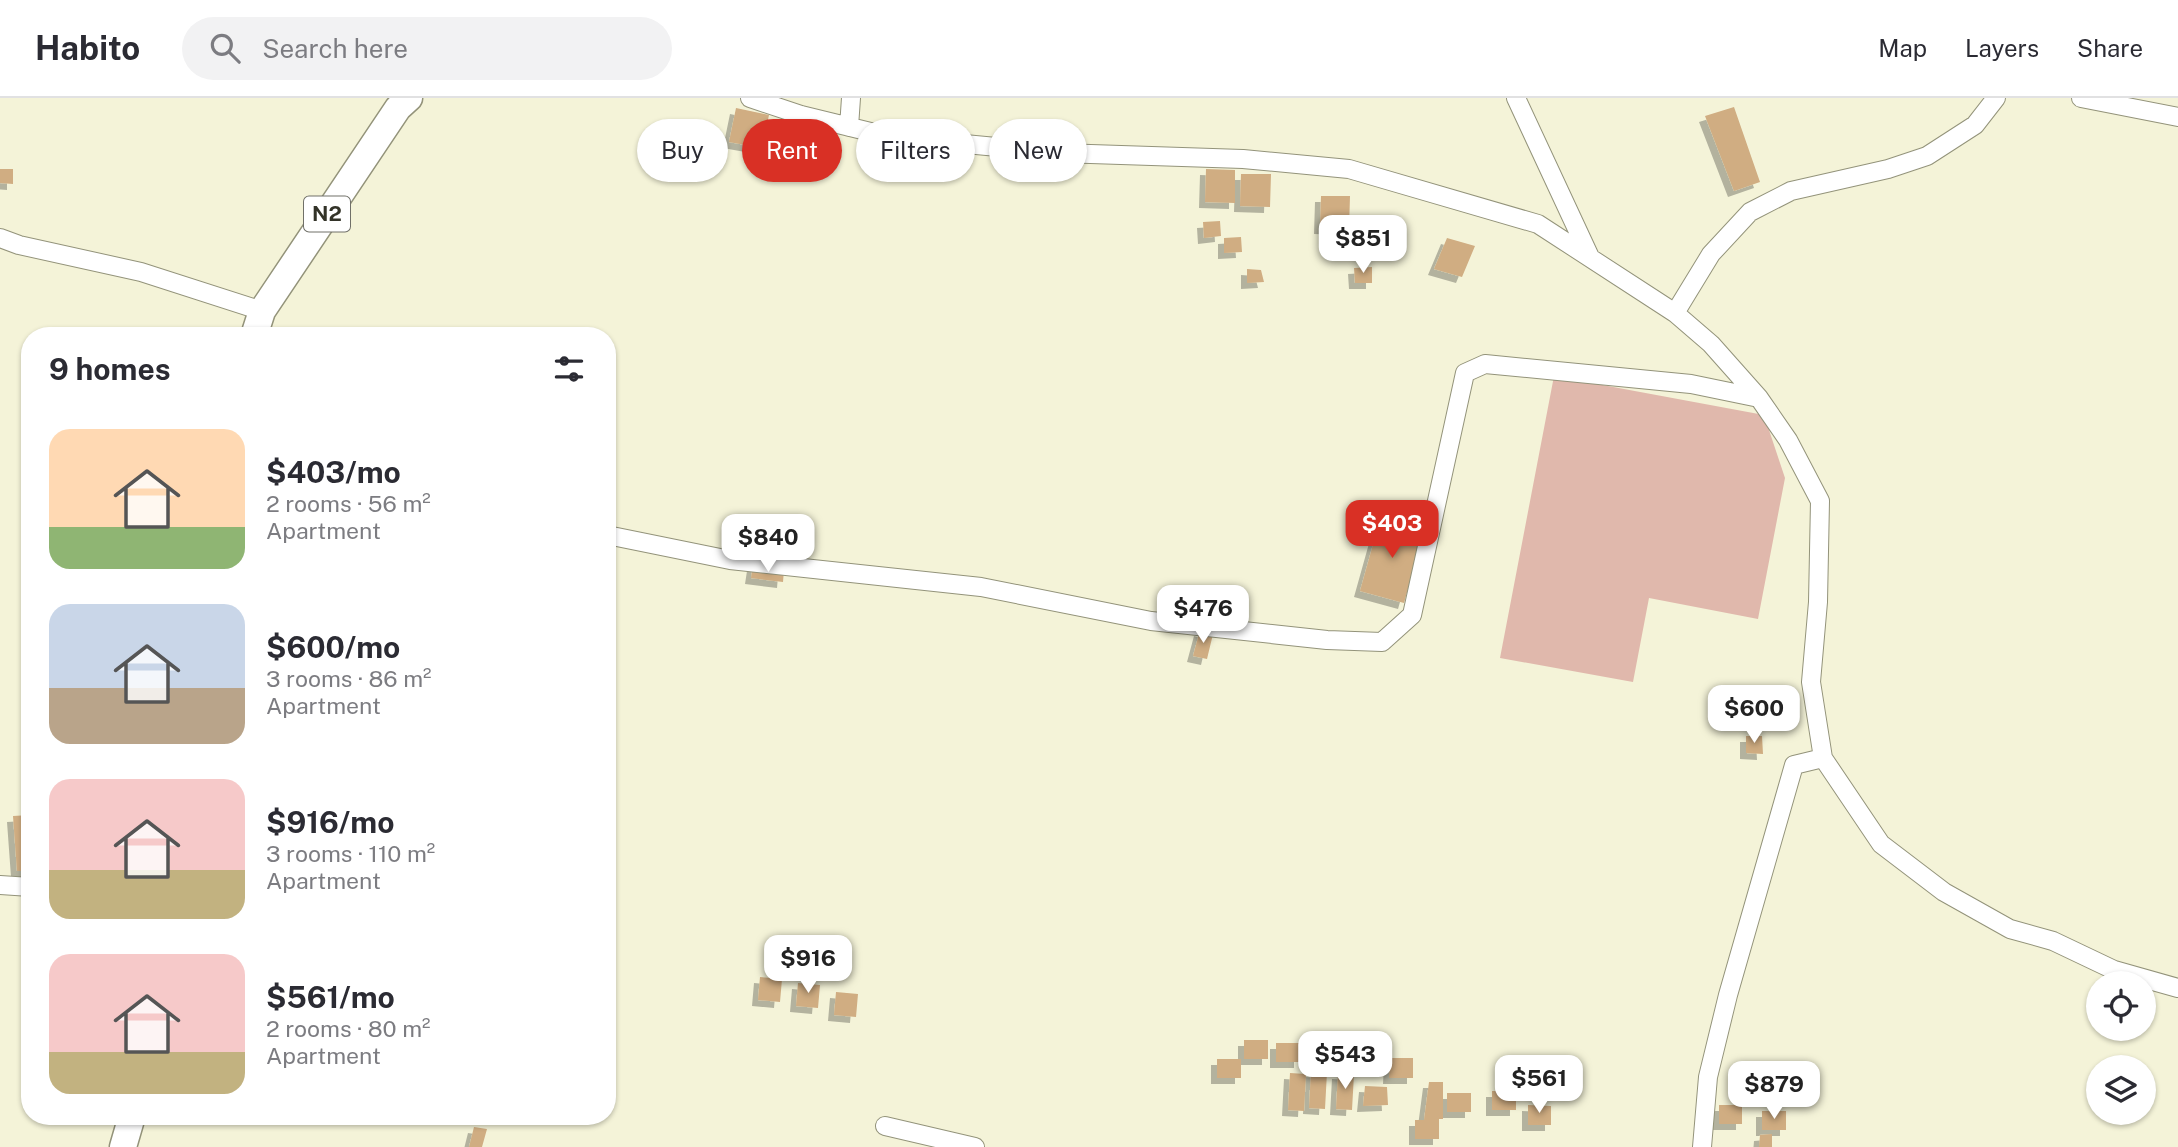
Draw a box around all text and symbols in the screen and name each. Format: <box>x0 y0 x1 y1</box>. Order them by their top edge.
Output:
search box <box>182 17 672 80</box>
text: Habito <box>35 29 140 67</box>
icon: search <box>206 29 244 67</box>
text: Search here <box>262 33 408 64</box>
text: Map <box>1878 34 1927 62</box>
text: Layers <box>1965 34 2039 62</box>
text: Share <box>2077 34 2143 62</box>
chip: Buy <box>637 119 728 182</box>
chip: Rent <box>742 119 842 182</box>
chip: Filters <box>856 119 975 182</box>
chip: New <box>989 119 1087 182</box>
road number: N2 <box>304 197 350 232</box>
pin: $851 <box>1322 216 1404 275</box>
text: $851 <box>1335 224 1391 251</box>
icon: filters <box>550 350 588 388</box>
text: 9 homes <box>49 351 171 387</box>
text: $403/mo <box>266 454 401 490</box>
icon: home <box>105 457 189 541</box>
text: 2 rooms · 56 m² <box>266 490 431 517</box>
pin: $403 <box>1351 500 1433 560</box>
text: $403 <box>1362 509 1422 536</box>
pin: $840 <box>727 514 809 574</box>
text: Apartment <box>266 517 381 544</box>
text: $840 <box>738 523 798 550</box>
pin: $476 <box>1162 586 1244 645</box>
text: $476 <box>1173 594 1233 621</box>
text: $600/mo <box>266 629 400 665</box>
icon: home <box>105 632 189 716</box>
text: 3 rooms · 86 m² <box>266 665 432 692</box>
pin: $600 <box>1713 686 1795 745</box>
text: Apartment <box>266 692 381 719</box>
text: $600 <box>1724 694 1784 721</box>
text: $916/mo <box>266 804 394 840</box>
icon: home <box>105 807 189 891</box>
text: 3 rooms · 110 m² <box>266 840 435 867</box>
text: Apartment <box>266 867 381 894</box>
pin: $916 <box>767 936 849 995</box>
text: $916 <box>780 944 836 971</box>
map controls <box>2086 971 2156 1125</box>
button: locate <box>2086 971 2156 1041</box>
text: $561/mo <box>266 979 395 1015</box>
icon: home <box>105 982 189 1066</box>
text: 2 rooms · 80 m² <box>266 1015 431 1042</box>
pin: $543 <box>1304 1032 1386 1091</box>
text: $543 <box>1314 1040 1376 1067</box>
text: Apartment <box>266 1042 381 1069</box>
button: layers <box>2086 1055 2156 1125</box>
pin: $561 <box>1498 1056 1580 1115</box>
pin: $879 <box>1733 1062 1815 1121</box>
text: $561 <box>1511 1064 1567 1091</box>
text: $879 <box>1744 1070 1804 1097</box>

